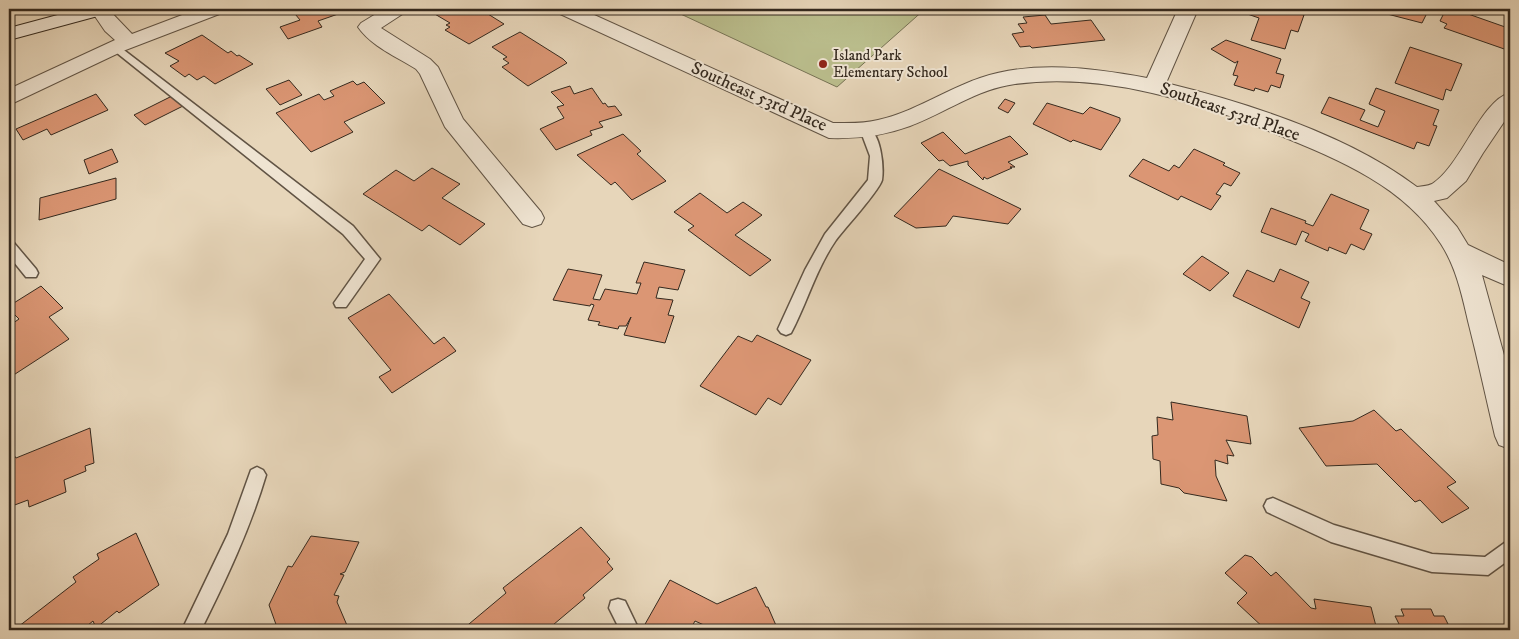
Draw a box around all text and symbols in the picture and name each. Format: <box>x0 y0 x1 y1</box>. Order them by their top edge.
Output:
place label: Island Park Elementary School <box>833 46 948 82</box>
street label: Southeast 53rd Place <box>688 57 830 137</box>
marker: Island Park Elementary School <box>817 58 829 70</box>
street label: Southeast 53rd Place <box>1157 78 1303 146</box>

